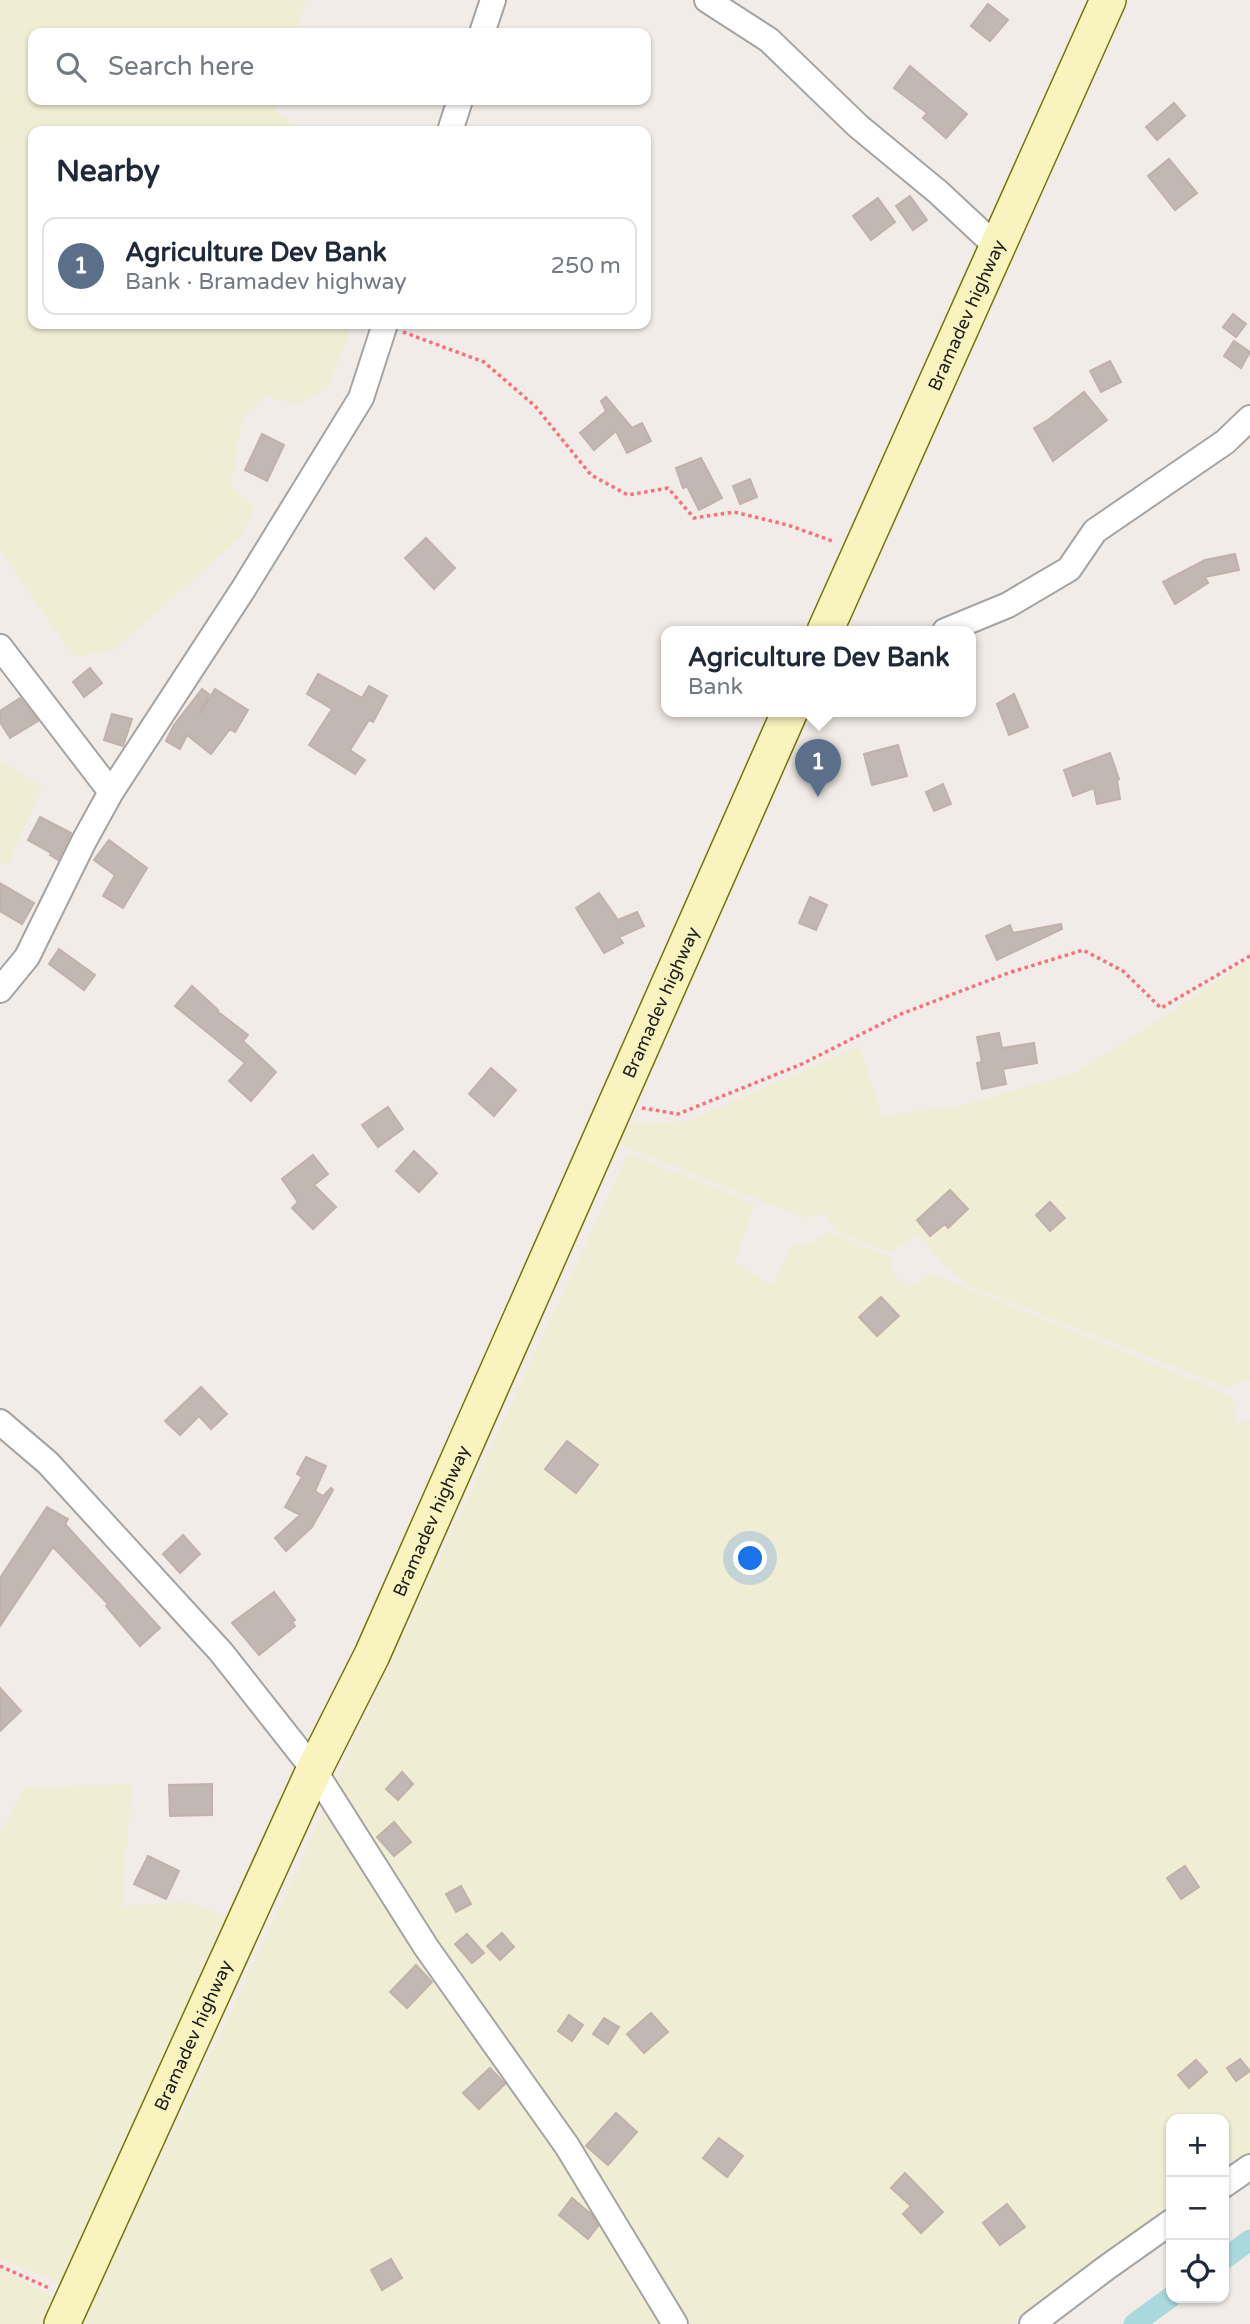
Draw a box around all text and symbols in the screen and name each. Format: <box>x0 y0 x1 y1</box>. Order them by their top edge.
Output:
search box <box>28 28 651 105</box>
icon: search <box>52 48 90 86</box>
text: Search here <box>108 51 254 82</box>
text: Nearby <box>56 153 160 190</box>
street label: Bramadev highway <box>923 236 1010 394</box>
text: Agriculture Dev Bank <box>125 237 387 268</box>
text: 1 <box>74 252 88 280</box>
text: 250 m <box>551 252 621 280</box>
text: Bank · Bramadev highway <box>125 268 407 296</box>
popup <box>661 626 976 717</box>
text: Agriculture Dev Bank <box>688 642 949 673</box>
text: Bank <box>688 673 743 701</box>
pin: 1 <box>795 739 841 797</box>
street label: Bramadev highway <box>618 923 704 1082</box>
street label: Bramadev highway <box>388 1442 475 1600</box>
your location <box>733 1541 767 1575</box>
street label: Bramadev highway <box>149 1956 237 2114</box>
map controls <box>1166 2114 1229 2303</box>
button: + <box>1166 2114 1229 2177</box>
button: − <box>1166 2177 1229 2240</box>
button: locate <box>1166 2240 1229 2303</box>

